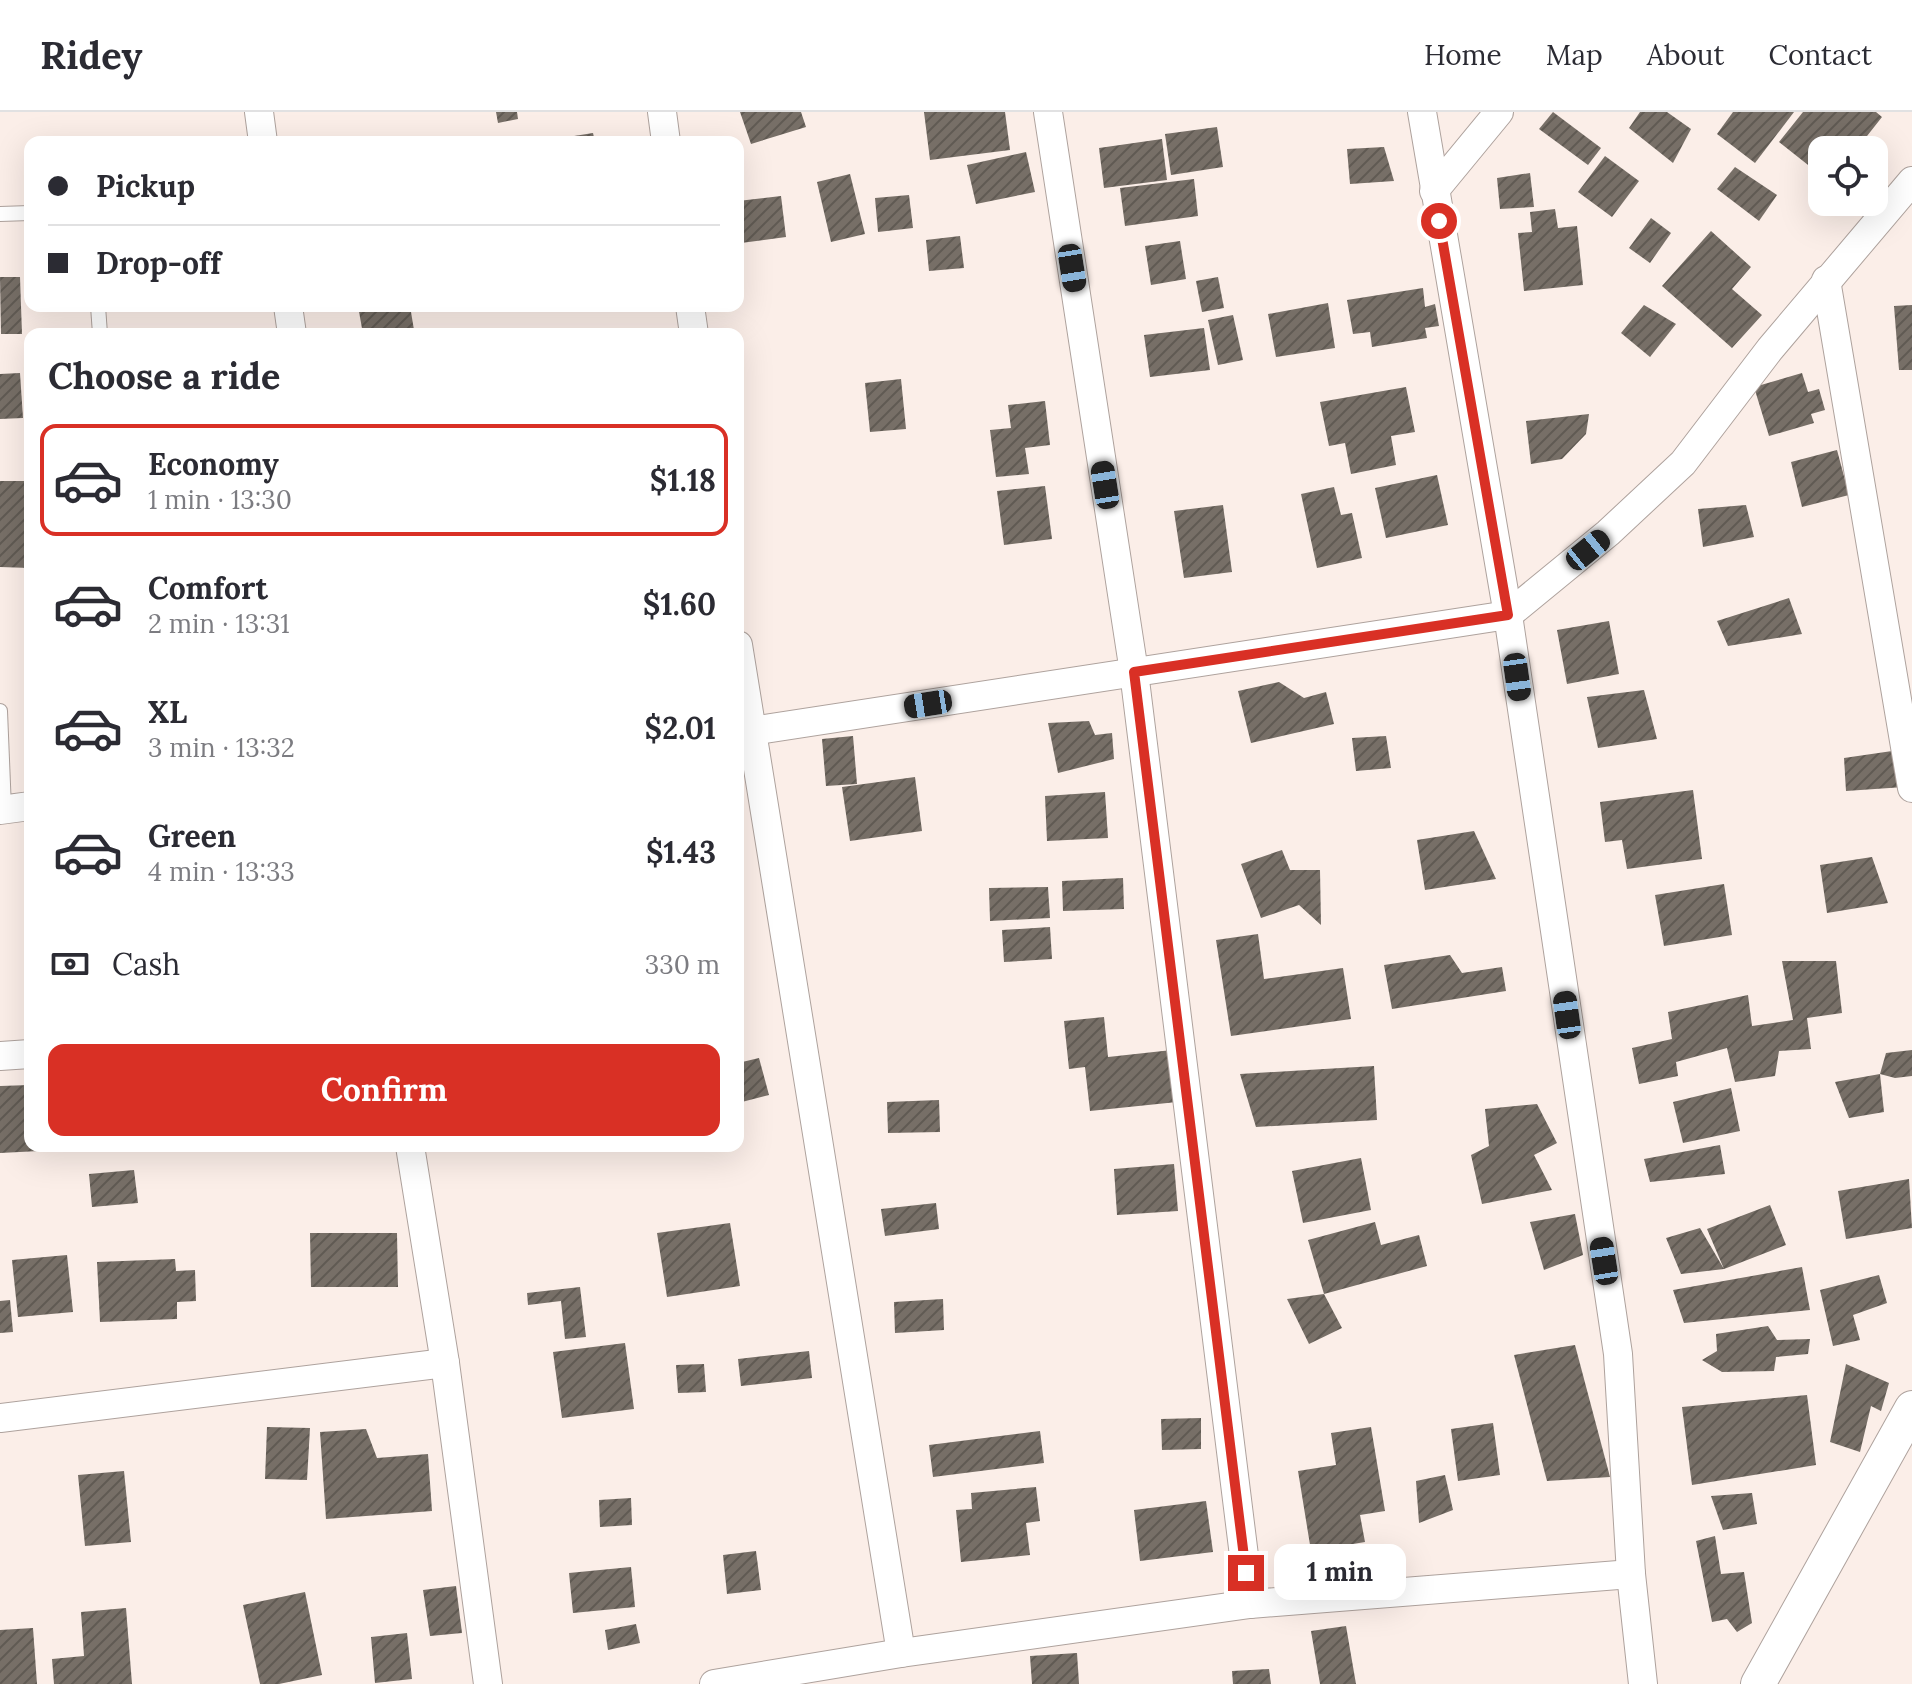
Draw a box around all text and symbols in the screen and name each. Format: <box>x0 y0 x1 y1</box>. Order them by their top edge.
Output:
text: Ridey <box>40 31 142 79</box>
text: Home <box>1424 37 1502 73</box>
text: Map <box>1546 37 1603 73</box>
text: About <box>1647 37 1724 73</box>
text: Contact <box>1768 37 1872 73</box>
map controls <box>1808 136 1888 216</box>
button: locate <box>1808 136 1888 216</box>
text: Pickup <box>96 167 195 205</box>
route start <box>1421 203 1457 239</box>
car <box>1056 242 1088 294</box>
text: Drop-off <box>96 244 221 282</box>
text: Choose a ride <box>48 353 280 399</box>
icon: car <box>52 444 124 516</box>
text: Economy <box>148 445 279 483</box>
car <box>1089 459 1121 511</box>
text: $1.18 <box>650 461 716 499</box>
text: 1 min · 13:30 <box>148 483 292 516</box>
car <box>1562 526 1614 574</box>
icon: car <box>52 568 124 640</box>
text: Comfort <box>148 569 268 607</box>
text: $1.60 <box>643 585 716 623</box>
text: 2 min · 13:31 <box>148 607 290 640</box>
car <box>1502 652 1532 702</box>
car <box>902 688 954 720</box>
icon: car <box>52 692 124 764</box>
text: XL <box>148 693 187 731</box>
text: $2.01 <box>645 709 716 747</box>
text: 3 min · 13:32 <box>148 731 295 764</box>
icon: car <box>52 816 124 888</box>
text: Green <box>148 817 236 855</box>
text: $1.43 <box>646 833 716 871</box>
text: 4 min · 13:33 <box>148 855 295 888</box>
icon: cash <box>48 942 92 986</box>
text: Cash <box>112 945 180 983</box>
text: 330 m <box>645 948 720 981</box>
car <box>1552 990 1582 1040</box>
button: Confirm <box>48 1044 720 1136</box>
car <box>1588 1235 1620 1287</box>
callout: 1 min <box>1274 1545 1406 1601</box>
route end <box>1228 1555 1264 1591</box>
text: 1 min <box>1307 1555 1373 1588</box>

